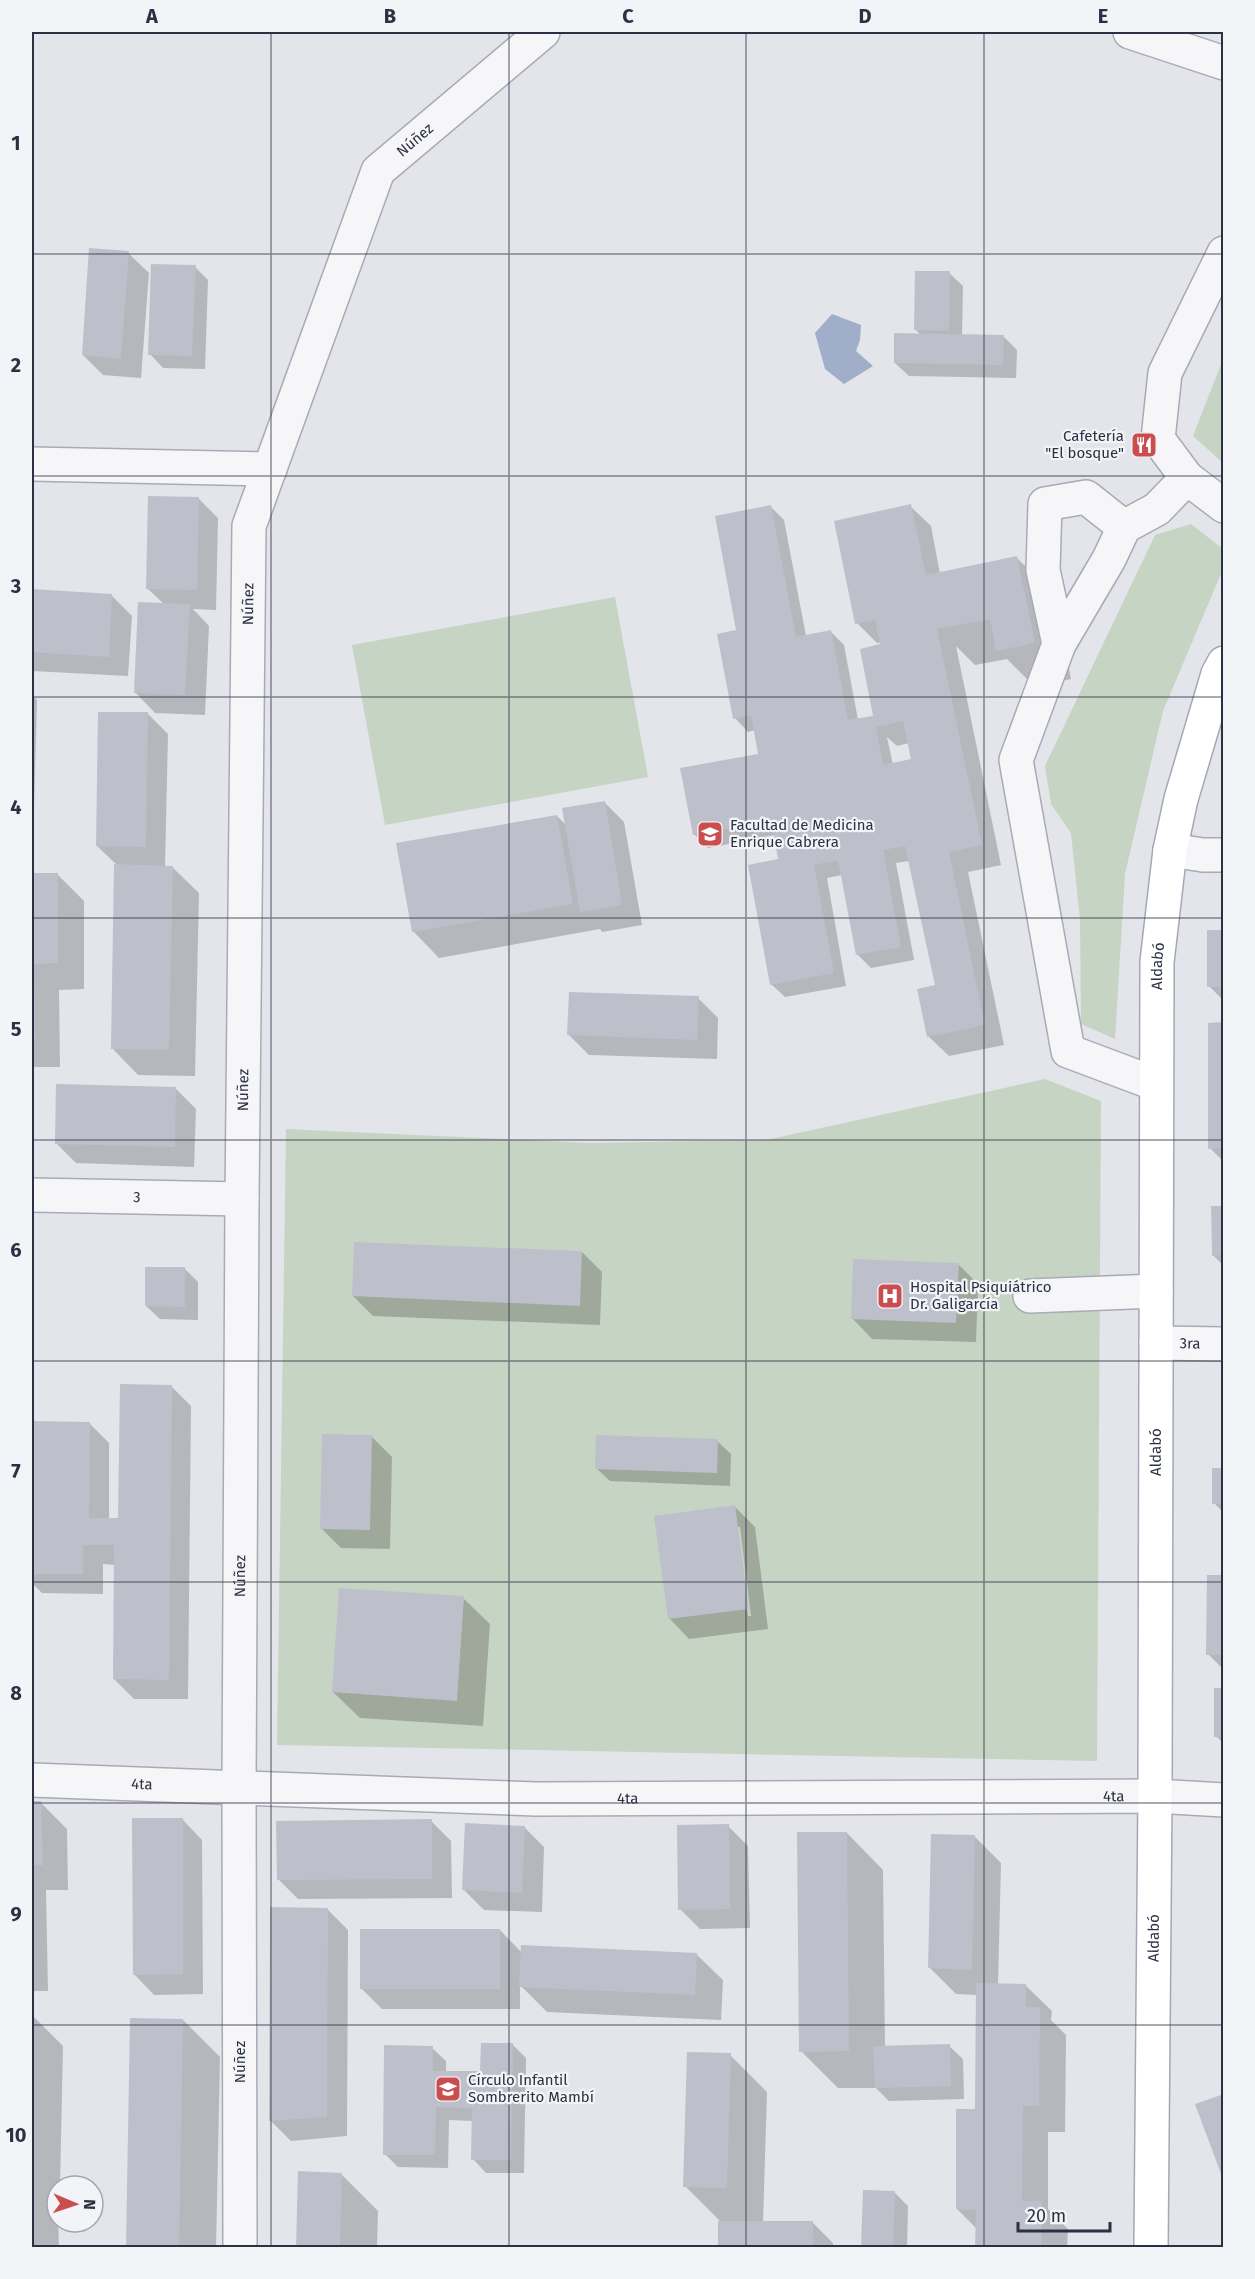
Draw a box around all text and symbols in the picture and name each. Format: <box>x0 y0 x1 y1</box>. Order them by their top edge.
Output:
text: A <box>145 4 159 28</box>
text: B <box>384 4 396 28</box>
text: C <box>622 4 634 28</box>
text: D <box>858 4 872 28</box>
text: E <box>1098 4 1108 28</box>
street label: Núñez <box>393 119 437 160</box>
text: 1 <box>11 131 21 155</box>
text: 2 <box>11 353 21 377</box>
place label: Cafetería "El bosque" <box>1045 427 1124 462</box>
restaurant icon: Cafetería "El bosque" <box>1129 430 1159 460</box>
text: 3 <box>10 574 21 598</box>
street label: Núñez <box>239 582 257 625</box>
text: 4 <box>10 795 22 819</box>
place label: Facultad de Medicina Enrique Cabrera <box>730 816 874 851</box>
school or university icon: Facultad de Medicina Enrique Cabrera <box>695 819 725 849</box>
street label: Aldabó <box>1148 941 1168 990</box>
text: 5 <box>11 1017 22 1041</box>
street label: Núñez <box>234 1068 252 1111</box>
street label: 3 <box>133 1188 141 1206</box>
text: 6 <box>10 1238 22 1262</box>
place label: Hospital Psiquiátrico Dr. Galigarcía <box>910 1278 1051 1313</box>
hospital icon: Hospital Psiquiátrico Dr. Galigarcía <box>875 1281 905 1311</box>
street label: 3ra <box>1179 1334 1201 1353</box>
street label: Aldabó <box>1147 1428 1165 1476</box>
text: 7 <box>11 1459 21 1483</box>
street label: Núñez <box>231 1554 249 1597</box>
text: 8 <box>10 1681 22 1705</box>
street label: 4ta <box>131 1775 153 1794</box>
street label: 4ta <box>1103 1787 1124 1805</box>
street label: 4ta <box>617 1790 638 1808</box>
text: 9 <box>10 1902 22 1926</box>
street label: Aldabó <box>1145 1914 1163 1962</box>
street label: Núñez <box>231 2040 249 2083</box>
place label: Círculo Infantil Sombrerito Mambí <box>468 2071 594 2106</box>
school or university icon: Círculo Infantil Sombrerito Mambí <box>433 2074 463 2104</box>
text: 10 <box>6 2123 26 2147</box>
north arrow <box>45 2174 105 2234</box>
scale bar <box>1018 2195 1110 2233</box>
text: N <box>80 2199 99 2210</box>
text: 20 m <box>1027 2205 1066 2227</box>

